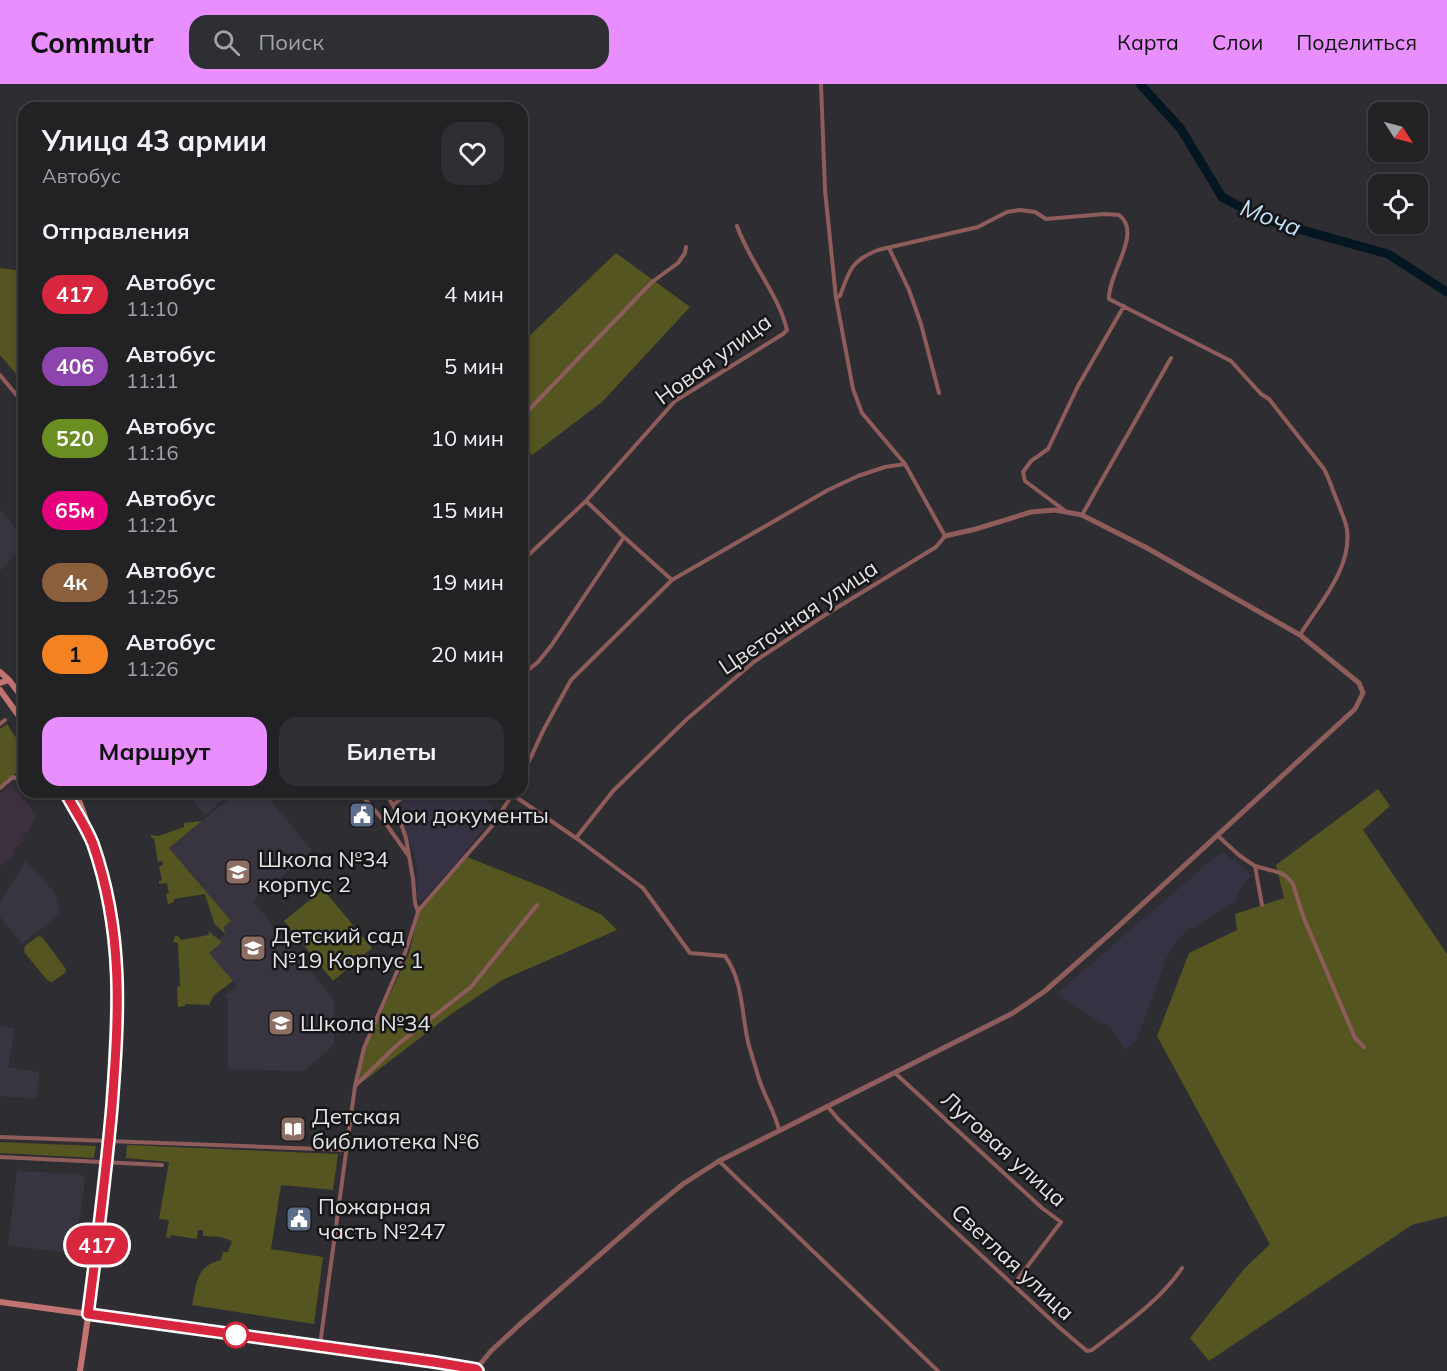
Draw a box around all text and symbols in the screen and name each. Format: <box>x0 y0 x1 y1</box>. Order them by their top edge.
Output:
search box <box>189 15 609 69</box>
text: Commutr <box>30 25 153 60</box>
icon: search <box>210 26 243 59</box>
text: Поиск <box>258 28 324 56</box>
text: Карта <box>1117 29 1179 55</box>
text: Слои <box>1212 29 1263 55</box>
text: Поделиться <box>1296 29 1417 55</box>
north arrow <box>1368 102 1428 162</box>
map controls <box>1368 102 1428 234</box>
button: heart <box>441 122 504 185</box>
text: Улица 43 армии <box>42 123 267 158</box>
text: Автобус <box>42 163 121 188</box>
button: locate <box>1368 174 1428 234</box>
water label: Моча <box>1236 192 1306 242</box>
text: Отправления <box>42 217 190 245</box>
text: Автобус <box>126 268 216 296</box>
text: 4 мин <box>444 280 504 308</box>
text: 417 <box>56 281 94 307</box>
text: 11:10 <box>126 296 179 321</box>
street label: Новая улица <box>649 307 777 411</box>
text: Автобус <box>126 340 216 368</box>
text: 5 мин <box>444 352 504 380</box>
text: 406 <box>56 353 94 379</box>
text: 11:11 <box>126 368 179 393</box>
text: Автобус <box>126 412 216 440</box>
text: 10 мин <box>431 424 504 452</box>
text: 520 <box>56 425 94 451</box>
text: 11:16 <box>126 440 179 465</box>
text: Автобус <box>126 484 216 512</box>
text: 15 мин <box>431 496 504 524</box>
text: 65м <box>55 497 95 523</box>
text: 11:21 <box>126 512 179 537</box>
street label: Цветочная улица <box>713 553 883 681</box>
text: Автобус <box>126 556 216 584</box>
text: 19 мин <box>431 568 504 596</box>
text: 4к <box>63 569 87 595</box>
text: 11:25 <box>126 584 179 609</box>
text: Автобус <box>126 628 216 656</box>
text: 20 мин <box>431 640 504 668</box>
text: 1 <box>69 641 81 667</box>
text: 11:26 <box>126 656 179 681</box>
button: Маршрут <box>42 717 267 786</box>
button: Билеты <box>279 717 504 786</box>
public building icon: Мои документы <box>347 800 377 830</box>
place label: Мои документы <box>382 801 549 829</box>
place label: Школа №34 корпус 2 <box>258 845 389 898</box>
school or university icon: Школа №34 корпус 2 <box>223 857 253 887</box>
place label: Детский сад №19 Корпус 1 <box>272 921 423 974</box>
school or university icon: Детский сад №19 Корпус 1 <box>238 933 268 963</box>
school or university icon: Школа №34 <box>266 1008 296 1038</box>
place label: Школа №34 <box>300 1009 431 1037</box>
street label: Луговая улица <box>936 1085 1072 1213</box>
place label: Детская библиотека №6 <box>312 1102 480 1155</box>
library icon: Детская библиотека №6 <box>278 1114 308 1144</box>
place label: Пожарная часть №247 <box>318 1192 446 1245</box>
street label: Светлая улица <box>946 1198 1080 1326</box>
public building icon: Пожарная часть №247 <box>284 1204 314 1234</box>
line badge: 417 <box>63 1226 132 1264</box>
text: 417 <box>78 1232 116 1258</box>
unlabelled marker <box>223 1322 249 1348</box>

